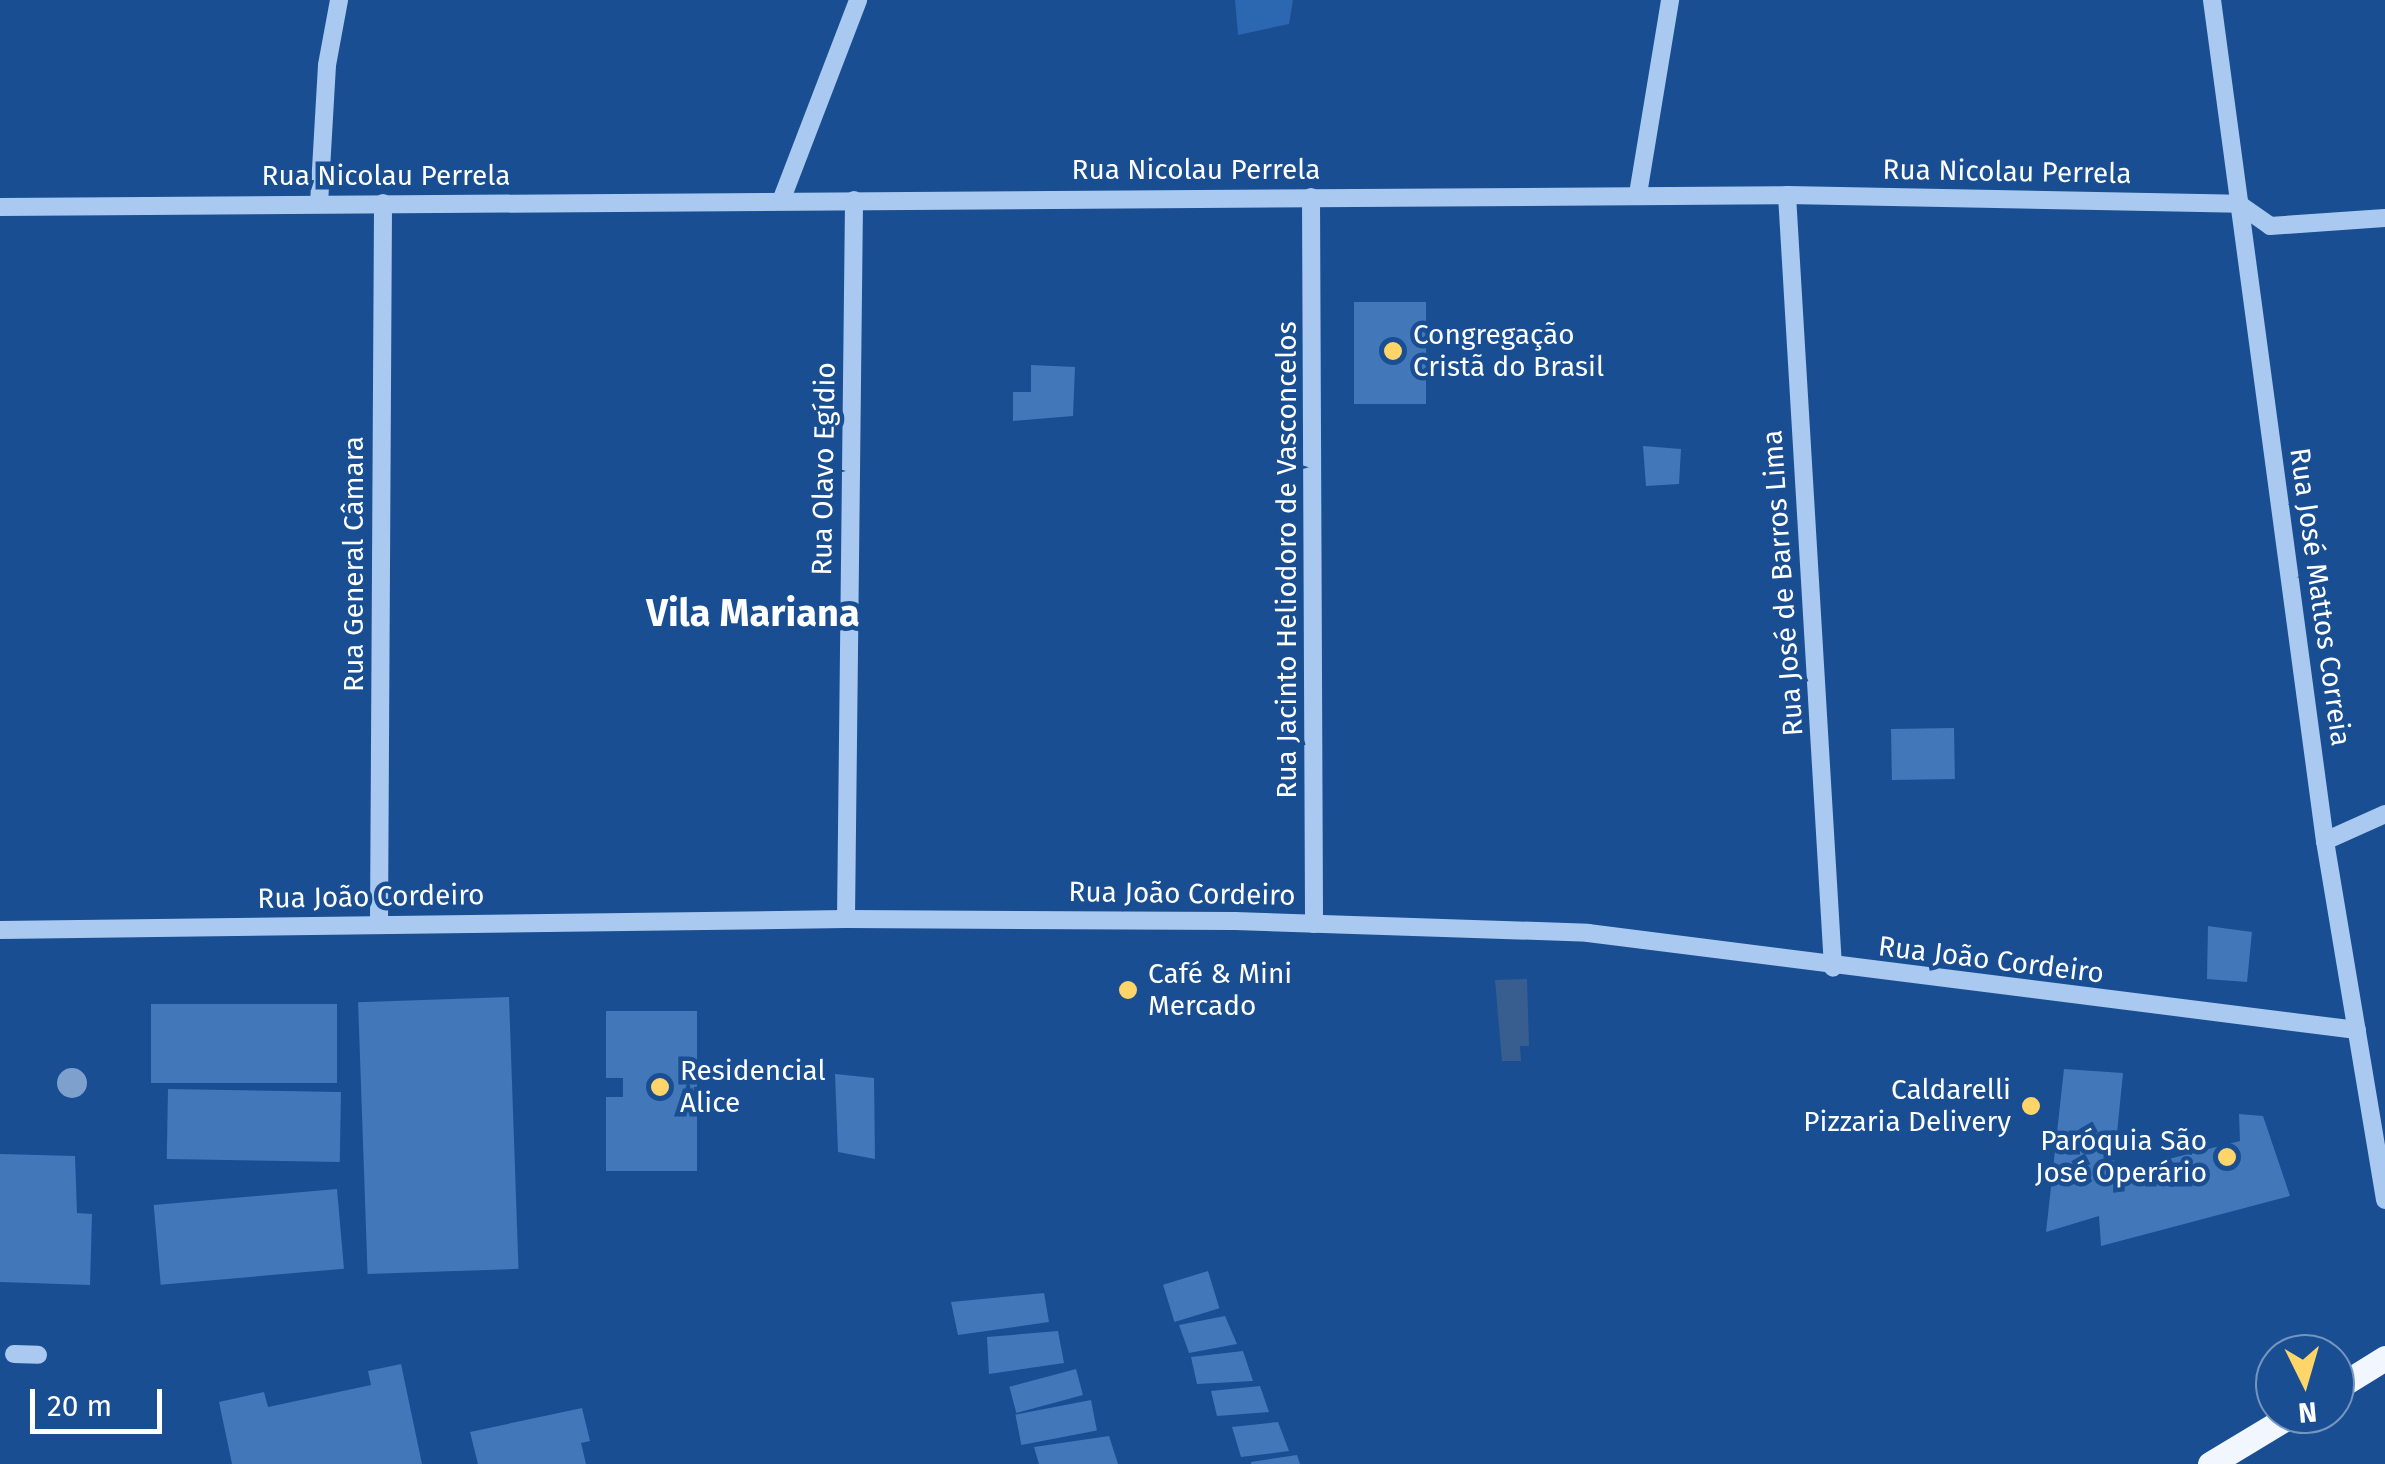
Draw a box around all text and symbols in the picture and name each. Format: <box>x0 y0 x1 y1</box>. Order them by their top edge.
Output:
street label: Rua Nicolau Perrela <box>1071 153 1321 187</box>
street label: Rua Nicolau Perrela <box>1882 153 2132 191</box>
street label: Rua Nicolau Perrela <box>261 159 511 193</box>
place label: Congregação Cristã do Brasil <box>1413 318 1604 384</box>
street label: Rua Jacinto Heliodoro de Vasconcelos <box>1270 321 1304 799</box>
marker: Congregação Cristã do Brasil <box>1382 340 1404 362</box>
street label: Rua Olavo Egídio <box>805 362 843 576</box>
street label: Rua José de Barros Lima <box>1756 429 1810 737</box>
street label: Rua General Câmara <box>337 436 371 692</box>
street label: Rua José Mattos Correia <box>2282 446 2358 748</box>
district label: Vila Mariana <box>646 591 860 637</box>
street label: Rua João Cordeiro <box>1068 875 1296 913</box>
street label: Rua João Cordeiro <box>257 878 485 916</box>
street label: Rua João Cordeiro <box>1876 929 2106 991</box>
place label: Café & Mini Mercado <box>1148 957 1292 1023</box>
marker: Café & Mini Mercado <box>1117 979 1139 1001</box>
place label: Residencial Alice <box>680 1054 826 1120</box>
place label: Caldarelli Pizzaria Delivery <box>1803 1073 2011 1139</box>
marker: Residencial Alice <box>649 1076 671 1098</box>
marker: Caldarelli Pizzaria Delivery <box>2020 1095 2042 1117</box>
place label: Paróquia São José Operário <box>2035 1124 2207 1190</box>
marker: Paróquia São José Operário <box>2216 1146 2238 1168</box>
north arrow <box>2255 1334 2355 1434</box>
scale bar <box>35 1369 168 1431</box>
text: 20 m <box>47 1388 112 1424</box>
text: N <box>2297 1395 2318 1430</box>

